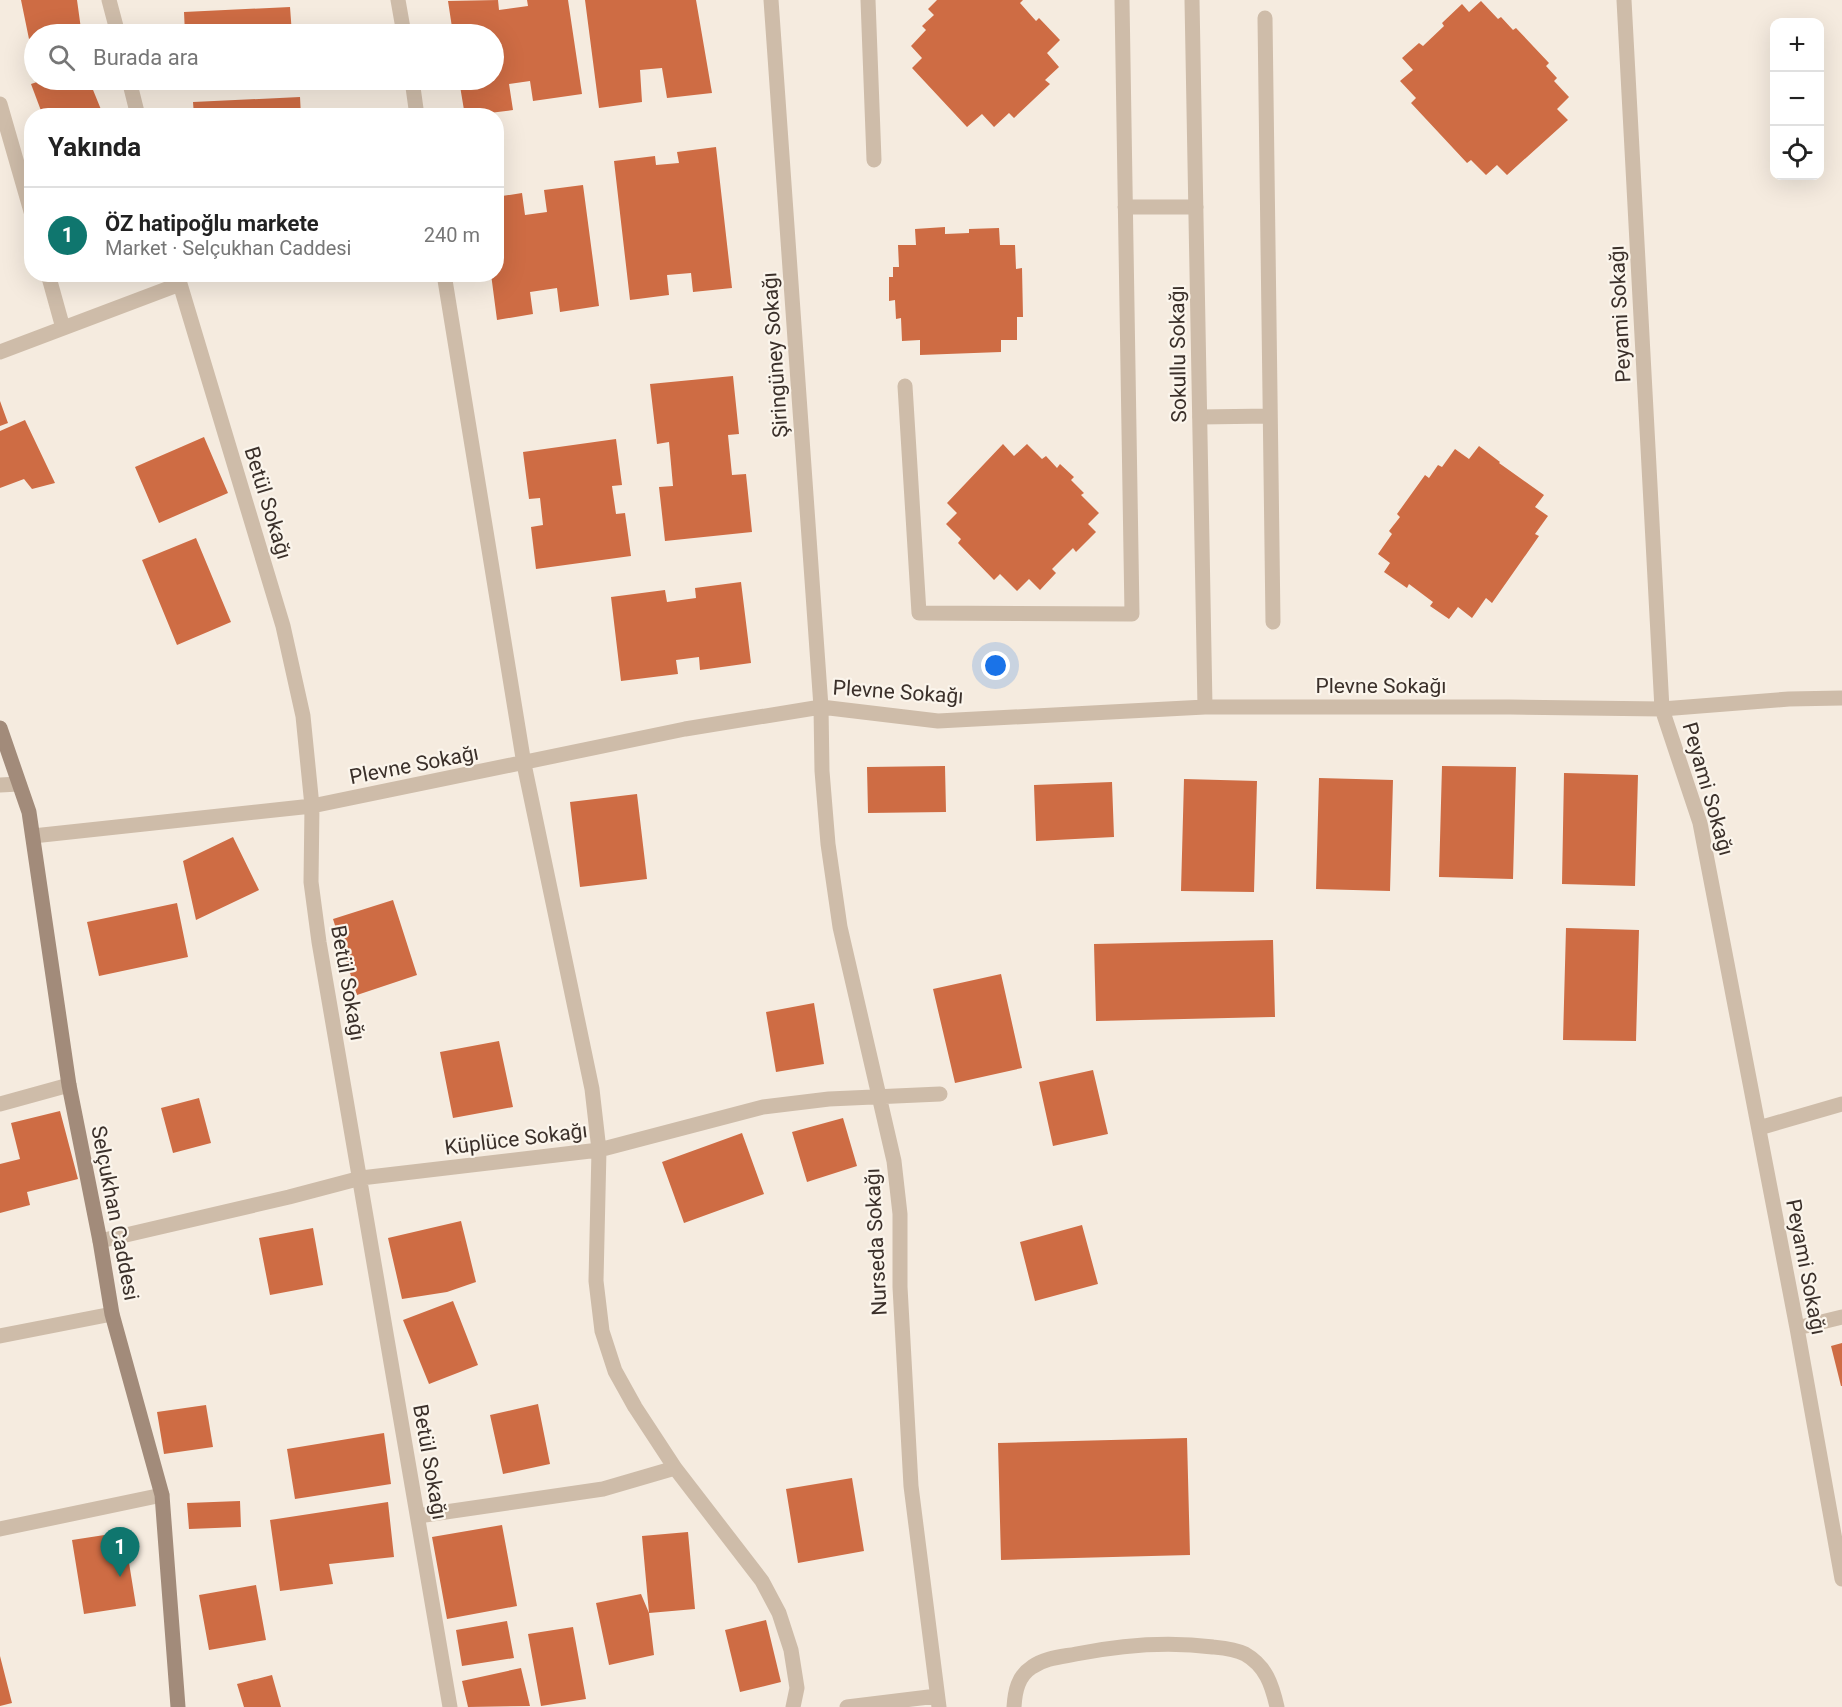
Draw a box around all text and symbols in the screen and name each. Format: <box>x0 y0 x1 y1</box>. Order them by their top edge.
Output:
map controls <box>1770 18 1824 180</box>
button: + <box>1770 18 1824 72</box>
search box <box>24 24 504 90</box>
icon: search <box>45 41 78 74</box>
text: Burada ara <box>93 45 199 70</box>
button: − <box>1770 72 1824 126</box>
button: locate <box>1770 126 1824 180</box>
text: Yakında <box>48 132 141 162</box>
text: ÖZ hatipoğlu markete <box>105 211 319 236</box>
text: 1 <box>62 223 73 247</box>
text: 240 m <box>424 223 480 247</box>
text: Market · Selçukhan Caddesi <box>105 236 351 260</box>
street label: Peyami Sokağı <box>1604 245 1636 383</box>
street label: Şiringüney Sokağı <box>757 271 793 439</box>
street label: Sokullu Sokağı <box>1165 285 1191 423</box>
street label: Betül Sokağı <box>239 444 297 562</box>
your location <box>981 651 1010 680</box>
street label: Plevne Sokağı <box>1316 674 1446 698</box>
street label: Plevne Sokağı <box>832 675 964 709</box>
street label: Peyami Sokağı <box>1678 720 1738 858</box>
street label: Plevne Sokağı <box>347 741 481 789</box>
street label: Betül Sokağı <box>326 924 370 1042</box>
street label: Küplüce Sokağı <box>443 1118 589 1160</box>
street label: Selçukhan Caddesi <box>86 1124 144 1302</box>
street label: Nurseda Sokağı <box>860 1168 892 1316</box>
street label: Peyami Sokağı <box>1781 1197 1831 1337</box>
street label: Betül Sokağı <box>408 1403 452 1521</box>
pin: 1 <box>100 1528 140 1577</box>

